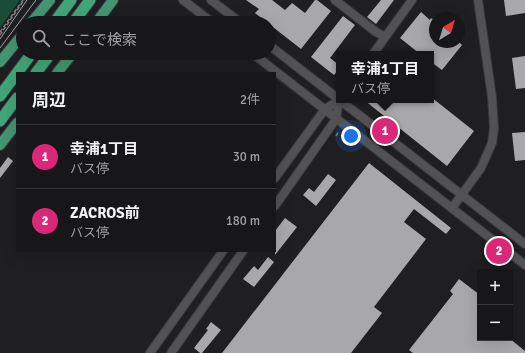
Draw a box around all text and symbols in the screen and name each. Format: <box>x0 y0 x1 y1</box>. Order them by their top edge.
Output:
north arrow <box>429 12 465 48</box>
search box <box>16 16 276 60</box>
icon: search <box>30 27 52 49</box>
text: ここで検索 <box>62 31 137 49</box>
popup <box>336 51 434 103</box>
text: 幸浦1丁目 <box>351 60 419 78</box>
text: バス停 <box>351 81 390 97</box>
text: 周辺 <box>32 90 66 111</box>
text: 2件 <box>240 92 260 108</box>
pin: 1 <box>372 116 398 146</box>
your location <box>341 126 361 146</box>
text: 幸浦1丁目 <box>70 140 138 158</box>
text: 1 <box>41 149 49 165</box>
text: 30 m <box>233 149 260 165</box>
text: バス停 <box>70 161 109 177</box>
text: ZACROS前 <box>70 204 140 222</box>
text: 2 <box>41 213 49 229</box>
text: 180 m <box>226 213 260 229</box>
text: バス停 <box>70 225 109 241</box>
pin: 2 <box>486 236 512 266</box>
map controls <box>477 269 513 341</box>
button: + <box>477 269 513 305</box>
button: − <box>477 305 513 341</box>

